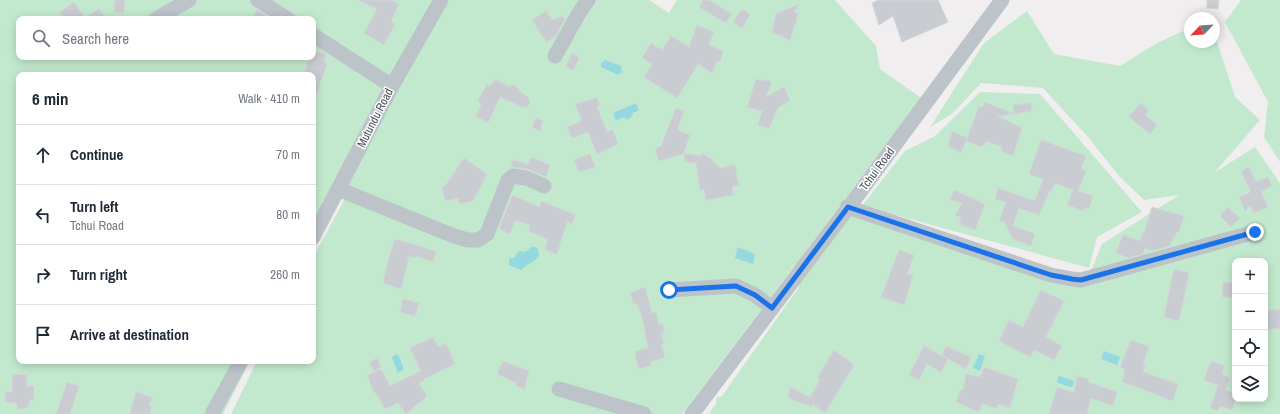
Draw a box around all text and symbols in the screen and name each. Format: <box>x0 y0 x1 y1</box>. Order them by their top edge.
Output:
north arrow <box>1184 12 1220 48</box>
search box <box>16 16 316 60</box>
icon: search <box>30 27 52 49</box>
text: Search here <box>62 28 129 49</box>
street label: Mutundu Road <box>353 86 397 150</box>
text: 6 min <box>32 87 68 110</box>
text: Walk · 410 m <box>238 90 300 107</box>
icon: ahead <box>32 144 54 166</box>
text: Continue <box>70 144 123 165</box>
street label: Tchui Road <box>856 144 898 194</box>
text: 70 m <box>276 146 300 163</box>
text: Turn left <box>70 196 118 217</box>
icon: left <box>32 204 54 226</box>
text: 80 m <box>276 206 300 223</box>
text: Tchui Road <box>70 217 124 234</box>
route end <box>1246 223 1264 241</box>
map controls <box>1232 258 1268 402</box>
button: + <box>1232 258 1268 294</box>
icon: right <box>32 264 54 286</box>
text: Turn right <box>70 264 127 285</box>
text: 260 m <box>270 266 300 283</box>
route start <box>660 281 678 299</box>
button: − <box>1232 294 1268 330</box>
icon: arrive <box>32 324 54 346</box>
text: Arrive at destination <box>70 324 189 345</box>
button: locate <box>1232 330 1268 366</box>
button: layers <box>1232 366 1268 402</box>

